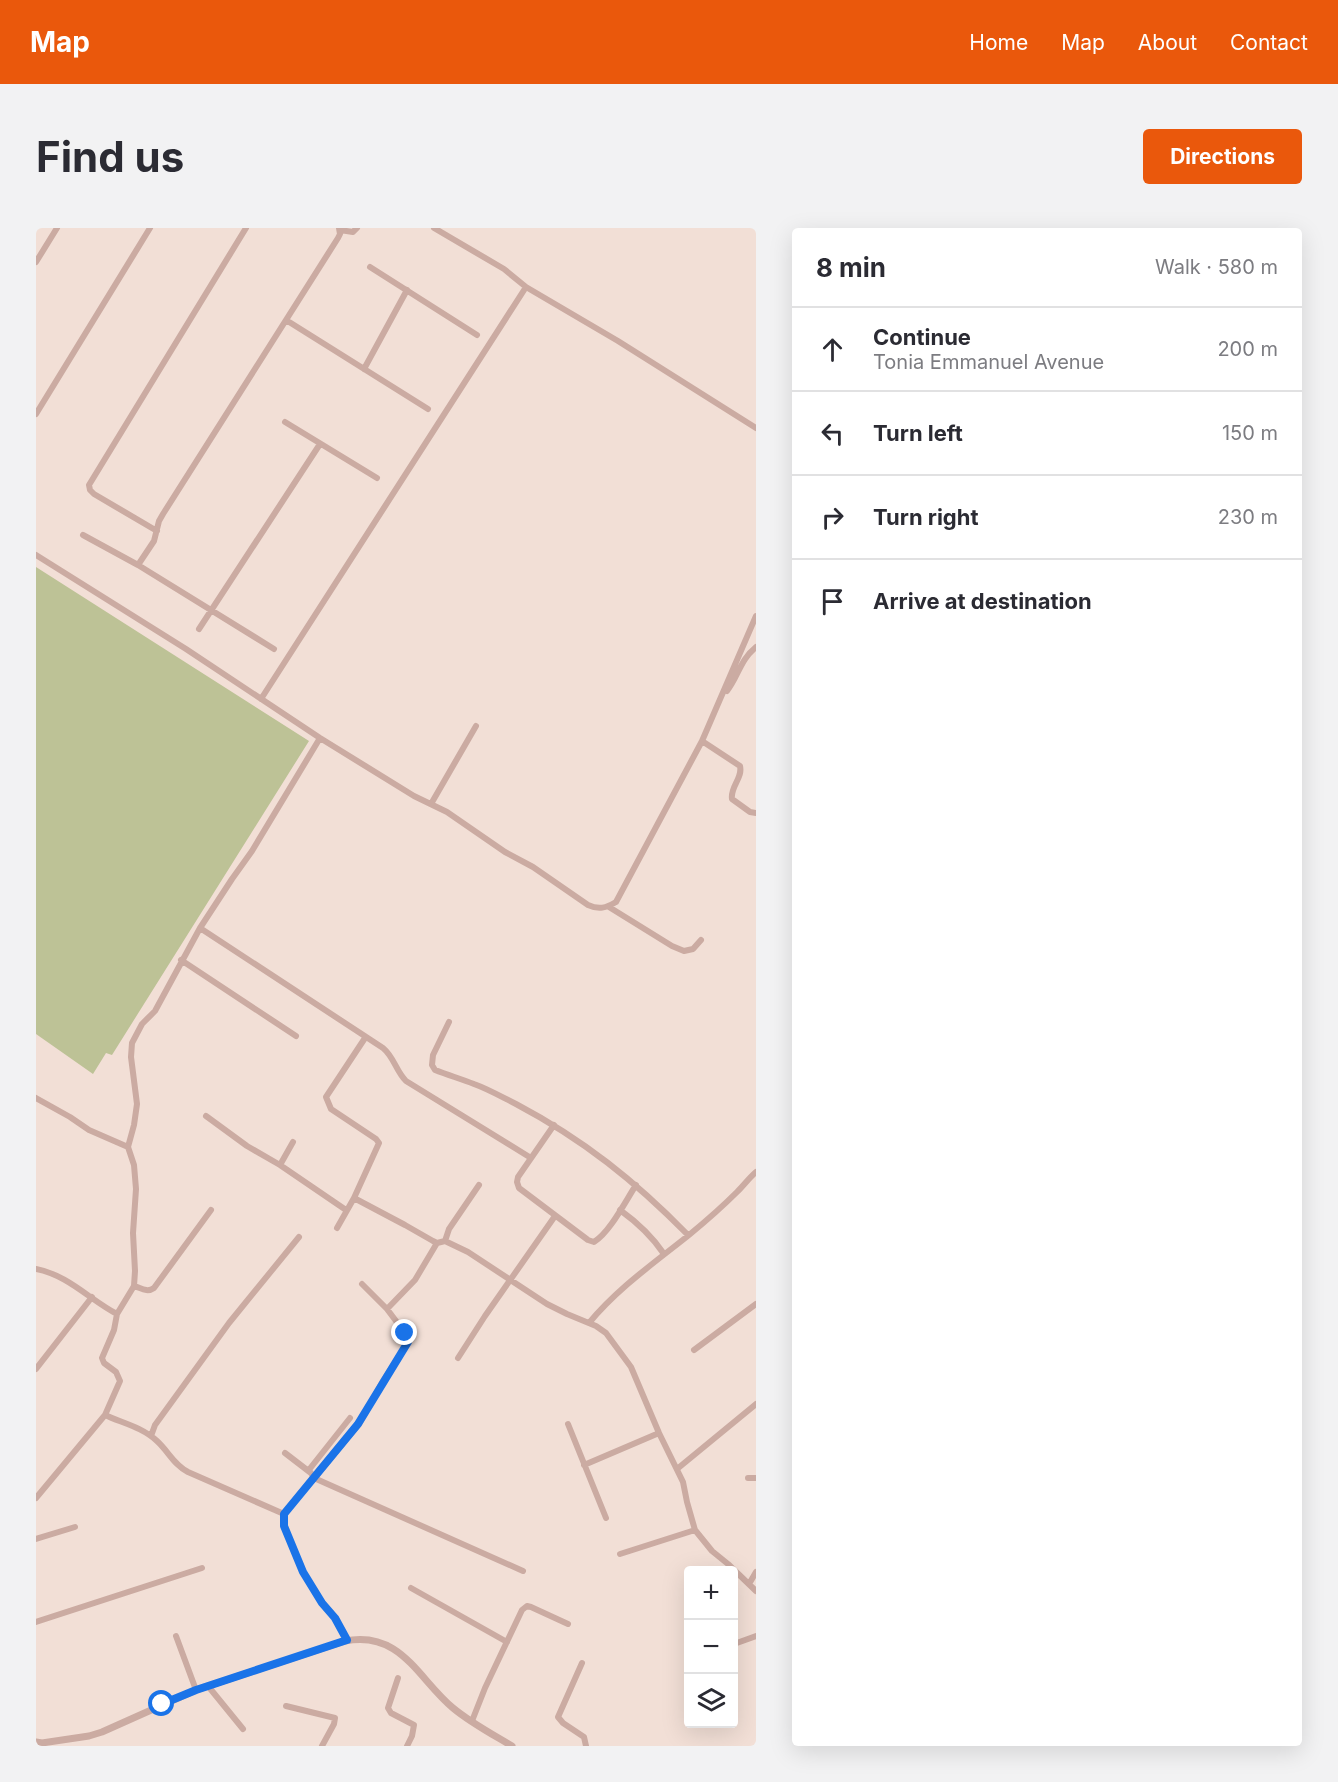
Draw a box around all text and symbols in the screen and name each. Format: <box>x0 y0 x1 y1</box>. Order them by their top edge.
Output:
text: Map <box>30 25 90 59</box>
text: Home <box>969 30 1028 55</box>
text: Map <box>1061 30 1105 55</box>
text: About <box>1138 30 1197 55</box>
text: Contact <box>1230 30 1308 55</box>
button: Directions <box>1143 129 1302 184</box>
text: Find us <box>36 131 184 182</box>
text: 8 min <box>816 252 886 283</box>
text: Walk · 580 m <box>1155 255 1278 279</box>
text: Continue <box>873 324 971 350</box>
icon: ahead <box>816 333 849 366</box>
text: 200 m <box>1217 337 1278 361</box>
text: Tonia Emmanuel Avenue <box>873 350 1104 374</box>
icon: left <box>816 417 849 450</box>
text: Turn left <box>873 420 963 446</box>
text: 150 m <box>1222 421 1278 445</box>
icon: right <box>816 501 849 534</box>
text: Turn right <box>873 504 979 530</box>
text: 230 m <box>1218 505 1278 529</box>
icon: arrive <box>816 585 849 618</box>
text: Arrive at destination <box>873 588 1092 614</box>
route end <box>391 1319 417 1345</box>
map controls <box>684 1566 738 1728</box>
button: + <box>684 1566 738 1620</box>
button: − <box>684 1620 738 1674</box>
button: layers <box>684 1674 738 1728</box>
route start <box>148 1690 174 1716</box>

